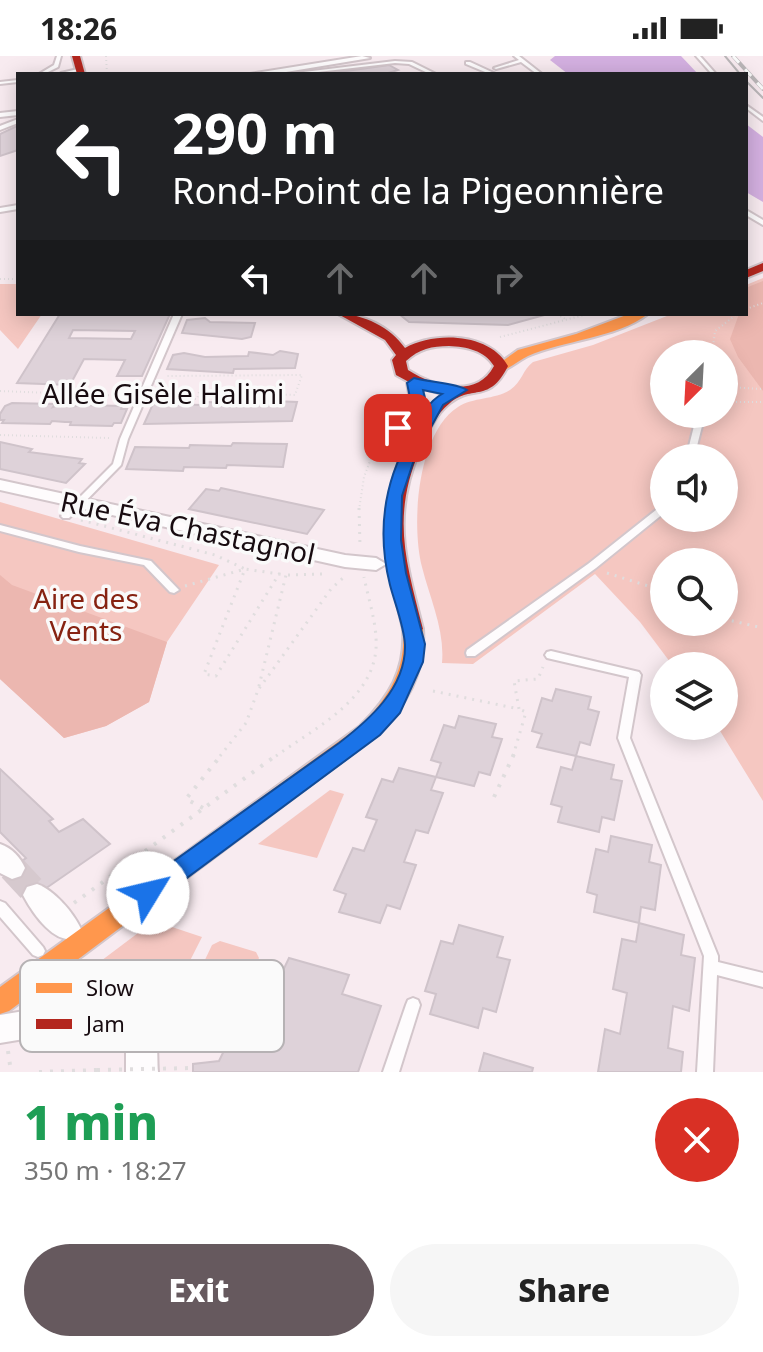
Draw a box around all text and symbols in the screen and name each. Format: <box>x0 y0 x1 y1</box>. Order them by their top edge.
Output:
text: 18:26 <box>40 8 117 49</box>
text: 290 m <box>172 94 337 170</box>
icon: left <box>40 104 144 208</box>
text: Rond-Point de la Pigeonnière <box>172 166 664 215</box>
icon: left <box>234 256 278 300</box>
icon: ahead <box>318 256 362 300</box>
icon: ahead <box>402 256 446 300</box>
icon: right <box>486 256 530 300</box>
north arrow <box>650 340 738 428</box>
map controls <box>650 340 738 740</box>
street label: Allée Gisèle Halimi <box>42 374 284 412</box>
pin <box>364 394 432 462</box>
icon: arrive <box>376 406 420 450</box>
button: sound <box>650 444 738 532</box>
street label: Rue Éva Chastagnol <box>57 481 319 573</box>
button: search <box>650 548 738 636</box>
park label: Aire des Vents <box>33 579 139 649</box>
button: layers <box>650 652 738 740</box>
position arrow <box>106 851 190 935</box>
legend <box>20 960 284 1052</box>
text: Slow <box>86 972 135 1002</box>
text: Jam <box>84 1008 125 1038</box>
text: 1 min <box>24 1089 158 1154</box>
button: close <box>655 1098 739 1182</box>
text: 350 m · 18:27 <box>24 1152 187 1188</box>
button: Exit <box>24 1244 374 1336</box>
button: Share <box>390 1244 739 1336</box>

